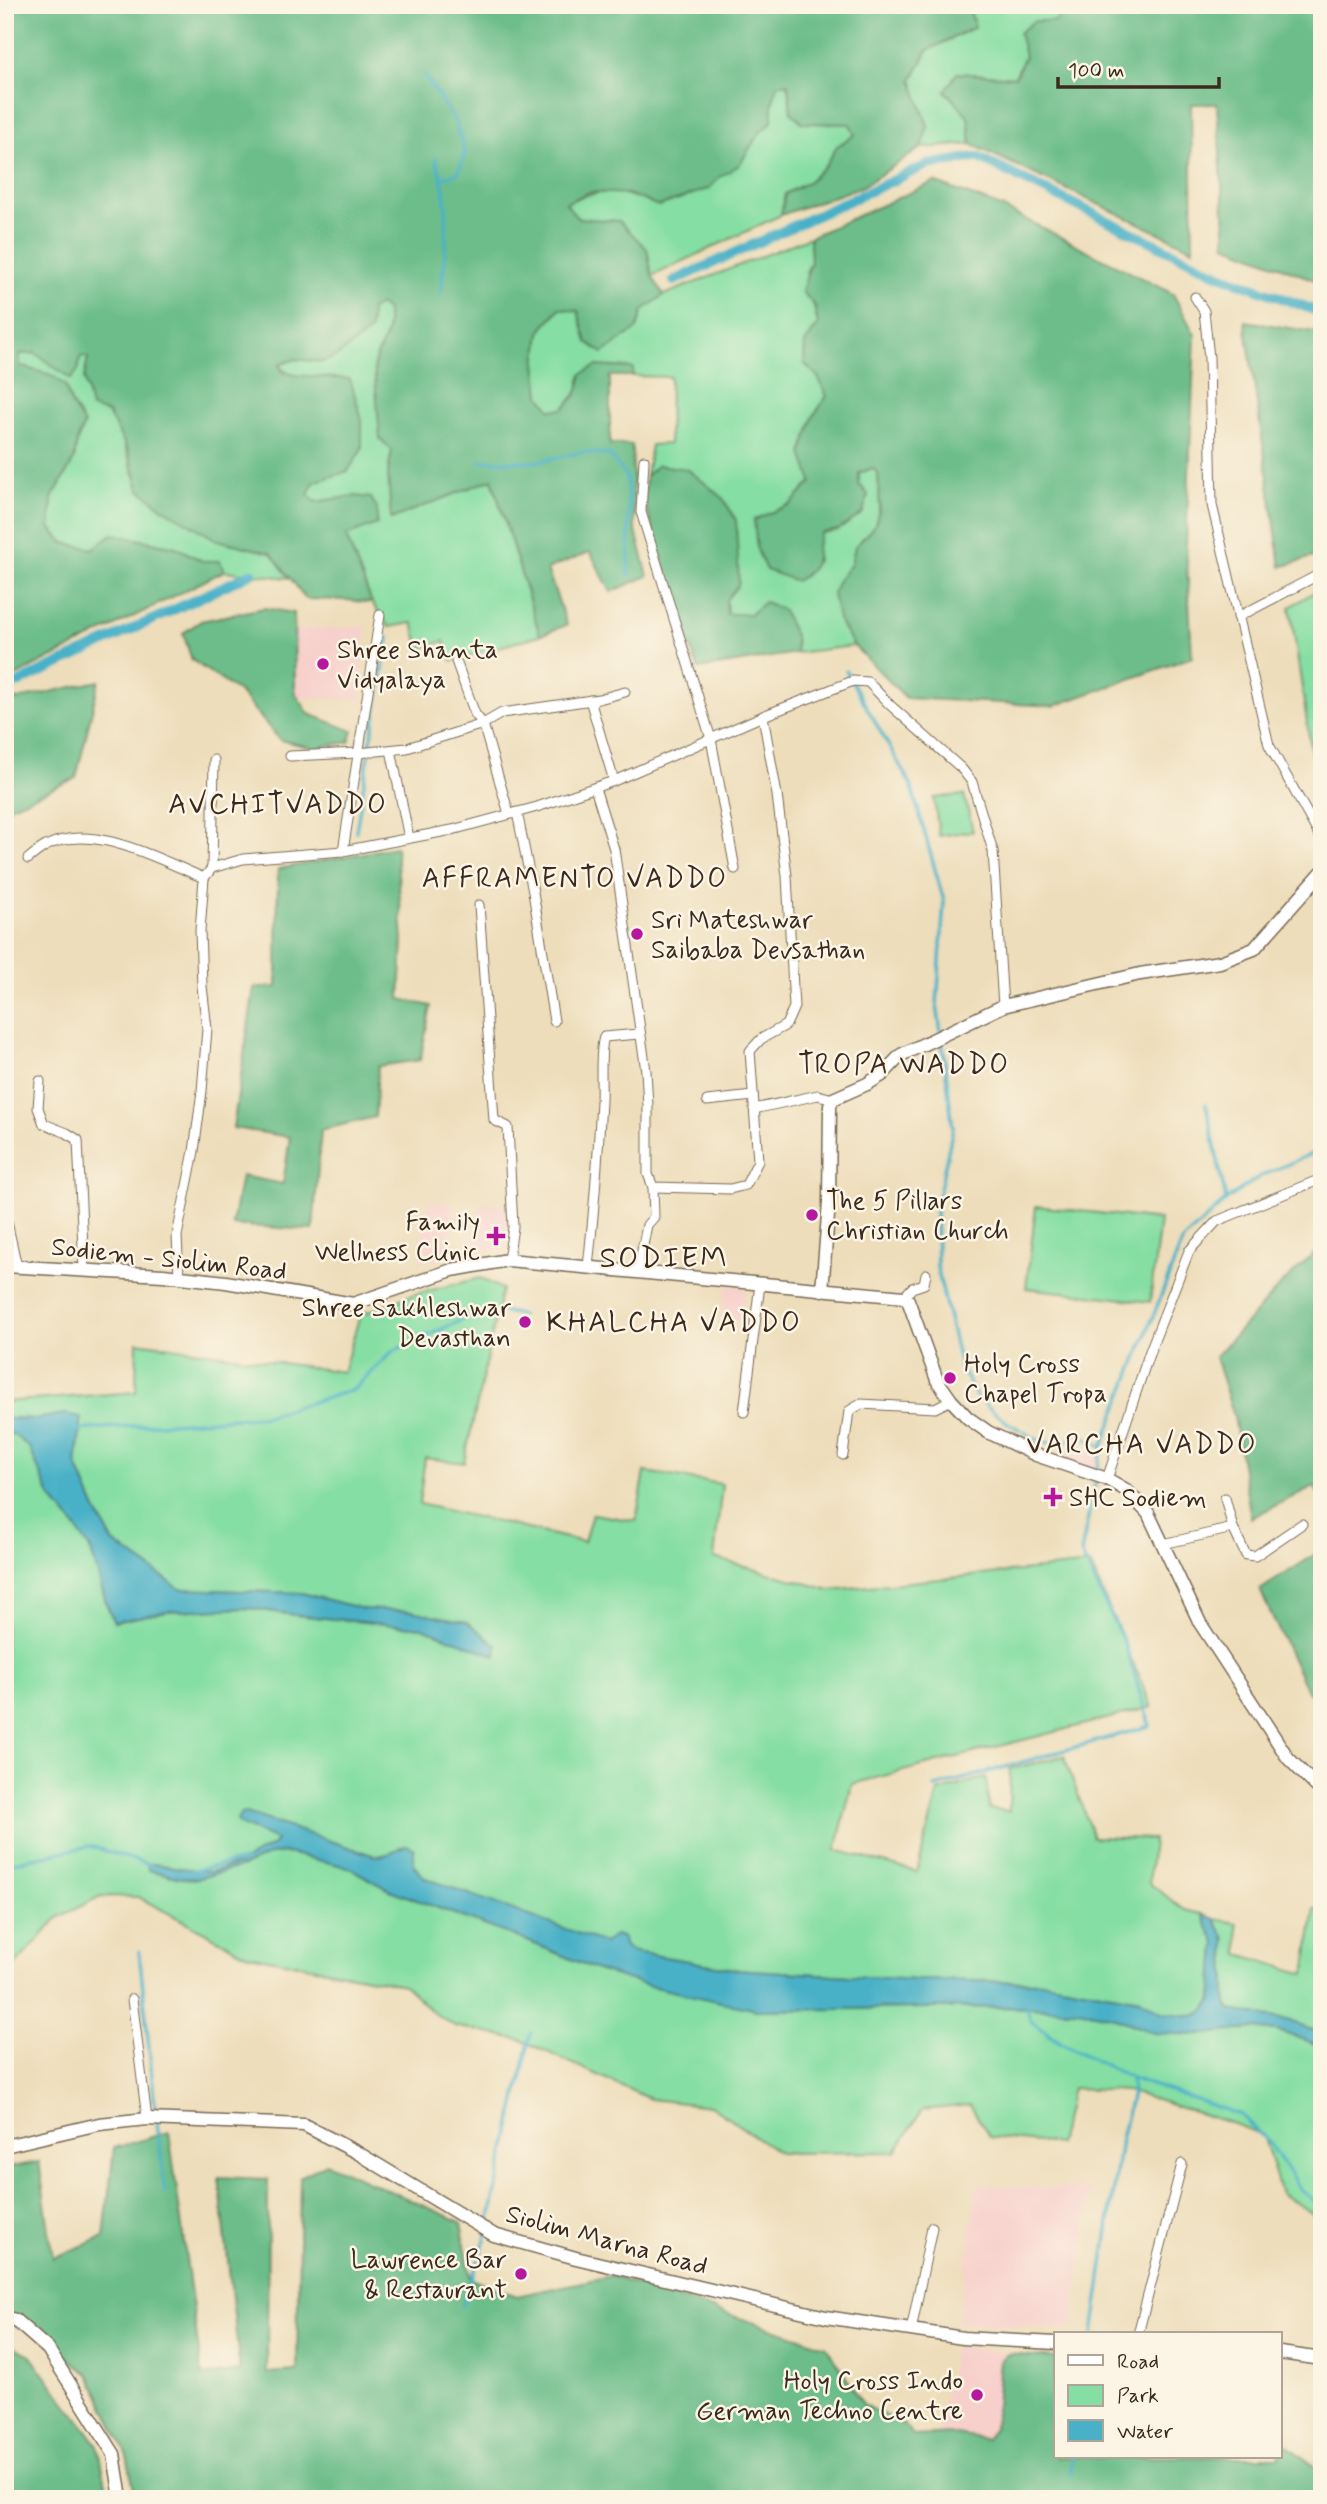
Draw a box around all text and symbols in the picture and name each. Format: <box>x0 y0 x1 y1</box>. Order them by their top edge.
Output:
scale bar <box>1058 46 1218 90</box>
text: 100 m <box>1068 57 1124 85</box>
place label: Shree Shanta Vidyalaya <box>337 634 498 698</box>
marker: Shree Shanta Vidyalaya <box>315 656 331 672</box>
district label: AVCHITVADDO <box>168 787 388 824</box>
district label: AFFRAMENTO VADDO <box>422 861 728 898</box>
place label: Sri Mateshwar Saibaba Devsathan <box>651 904 865 968</box>
marker: Sri Mateshwar Saibaba Devsathan <box>629 926 645 942</box>
district label: TROPA WADDO <box>798 1047 1010 1084</box>
place label: The 5 Pillars Christian Church <box>826 1185 1009 1249</box>
place label: Family Wellness Clinic <box>315 1206 480 1270</box>
marker: The 5 Pillars Christian Church <box>804 1207 820 1223</box>
marker: Family Wellness Clinic <box>486 1226 506 1246</box>
street label: Sodiem - Siolim Road <box>49 1231 288 1289</box>
district label: SODIEM <box>599 1239 729 1278</box>
place label: Shree Sakhleshwar Devasthan <box>301 1292 511 1356</box>
district label: KHALCHA VADDO <box>546 1305 802 1342</box>
marker: Shree Sakhleshwar Devasthan <box>517 1314 533 1330</box>
place label: Holy Cross Chapel Tropa <box>964 1348 1107 1412</box>
marker: Holy Cross Chapel Tropa <box>942 1370 958 1386</box>
district label: VARCHA VADDO <box>1026 1427 1258 1464</box>
place label: SHC Sodiem <box>1069 1482 1207 1516</box>
marker: SHC Sodiem <box>1043 1487 1063 1507</box>
street label: Siolim Marna Road <box>502 2198 711 2284</box>
place label: Lawrence Bar & Restaurant <box>351 2244 507 2308</box>
marker: Lawrence Bar & Restaurant <box>513 2266 529 2282</box>
legend <box>1054 2332 1282 2458</box>
text: Road <box>1117 2348 1159 2376</box>
place label: Holy Cross Indo German Techno Centre <box>696 2365 963 2429</box>
text: Park <box>1117 2382 1159 2410</box>
marker: Holy Cross Indo German Techno Centre <box>969 2387 985 2403</box>
text: Water <box>1117 2418 1173 2446</box>

